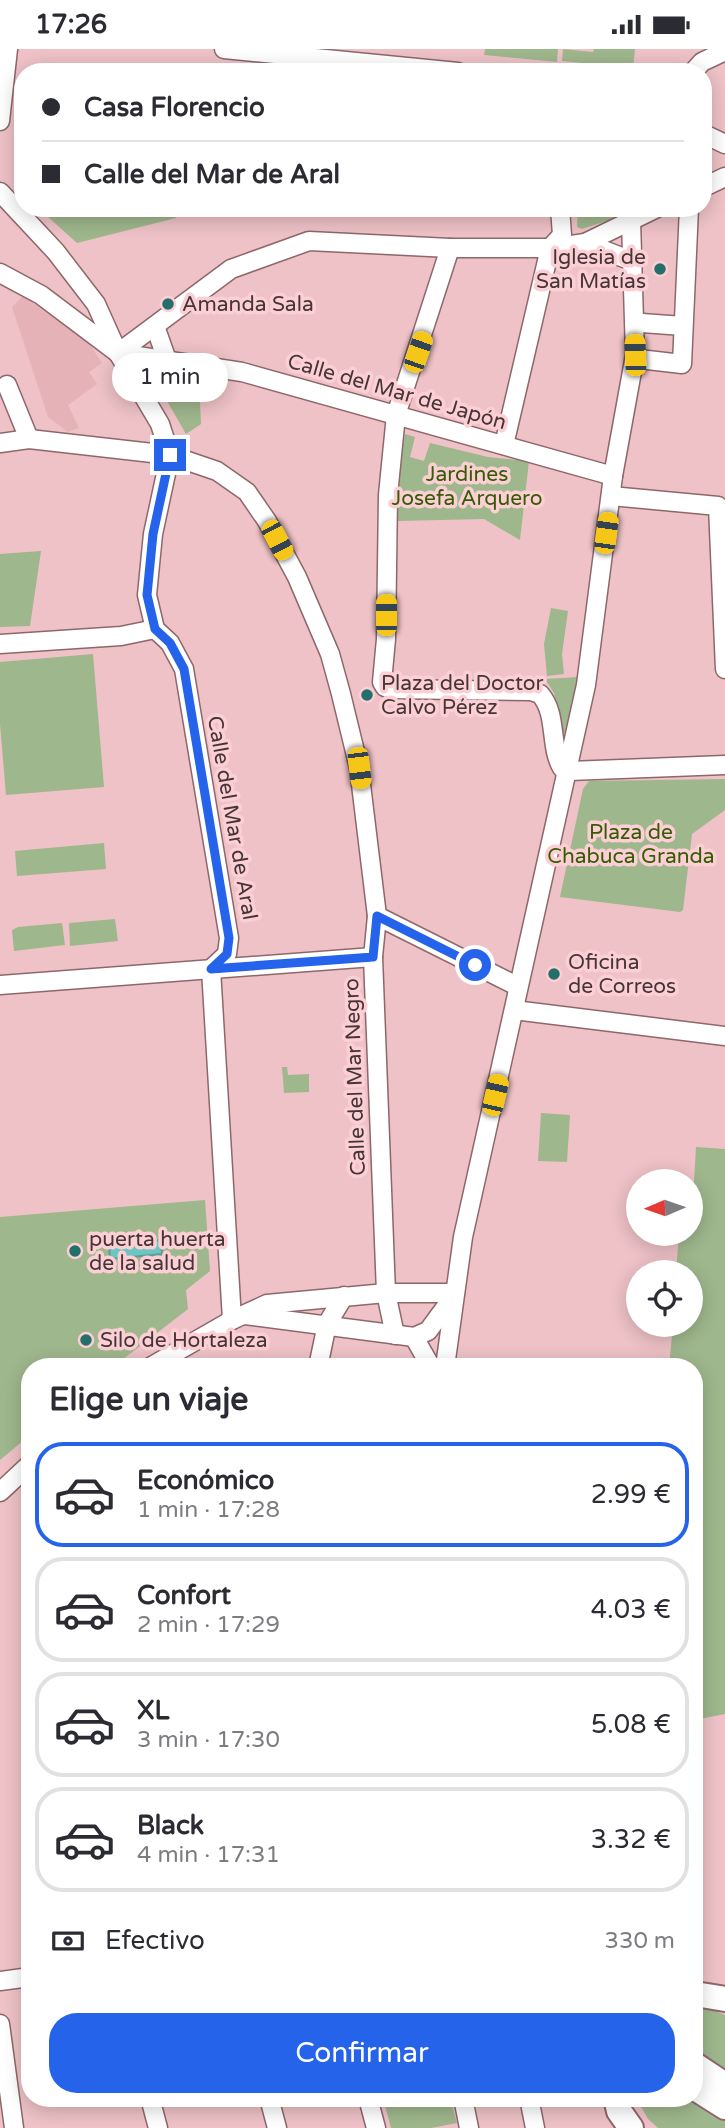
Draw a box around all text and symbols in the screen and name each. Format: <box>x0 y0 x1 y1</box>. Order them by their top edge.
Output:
text: 17:26 <box>35 9 107 40</box>
text: Casa Florencio <box>84 92 265 123</box>
text: Calle del Mar de Aral <box>84 159 340 190</box>
place label: Iglesia de San Matías <box>536 245 646 294</box>
marker: Iglesia de San Matías <box>652 261 668 277</box>
place label: Amanda Sala <box>182 292 314 317</box>
marker: Amanda Sala <box>160 296 176 312</box>
car <box>402 329 435 375</box>
car <box>624 334 647 376</box>
street label: Calle del Mar de Japón <box>285 349 509 435</box>
callout: 1 min <box>112 353 228 403</box>
text: 1 min <box>139 363 201 391</box>
route end <box>154 439 186 471</box>
park label: Jardines Josefa Arquero <box>391 462 543 511</box>
car <box>593 511 620 555</box>
car <box>258 517 297 563</box>
car <box>376 594 397 636</box>
place label: Plaza del Doctor Calvo Pérez <box>381 671 544 720</box>
marker: Plaza del Doctor Calvo Pérez <box>359 687 375 703</box>
street label: Calle del Mar de Aral <box>202 714 262 922</box>
car <box>347 746 372 790</box>
park label: Plaza de Chabuca Granda <box>547 820 715 869</box>
route start <box>459 949 491 981</box>
place label: Oficina de Correos <box>568 950 676 999</box>
marker: Oficina de Correos <box>546 966 562 982</box>
street label: Calle del Mar Negro <box>339 978 371 1176</box>
car <box>481 1072 510 1118</box>
north arrow <box>626 1169 704 1246</box>
map controls <box>626 1169 703 1337</box>
place label: puerta huerta de la salud <box>89 1227 226 1276</box>
marker: puerta huerta de la salud <box>67 1243 83 1259</box>
button: locate <box>626 1260 703 1337</box>
place label: Silo de Hortaleza <box>100 1328 268 1353</box>
marker: Silo de Hortaleza <box>78 1332 94 1348</box>
text: Elige un viaje <box>49 1381 248 1419</box>
icon: car <box>53 1463 116 1526</box>
text: Económico <box>137 1465 274 1496</box>
text: 2.99 € <box>591 1479 671 1510</box>
text: 1 min · 17:28 <box>137 1496 280 1524</box>
icon: car <box>53 1578 116 1641</box>
text: Confort <box>137 1580 231 1611</box>
text: 4.03 € <box>591 1594 671 1625</box>
text: 2 min · 17:29 <box>137 1611 280 1639</box>
icon: car <box>53 1693 116 1756</box>
text: XL <box>137 1695 169 1726</box>
text: 5.08 € <box>591 1709 671 1740</box>
text: 3 min · 17:30 <box>137 1726 280 1754</box>
icon: car <box>53 1808 116 1871</box>
text: Black <box>137 1810 204 1841</box>
text: 3.32 € <box>591 1824 671 1855</box>
text: 4 min · 17:31 <box>137 1841 280 1869</box>
icon: cash <box>49 1922 87 1960</box>
text: Efectivo <box>105 1925 205 1956</box>
text: 330 m <box>605 1927 675 1955</box>
button: Confirmar <box>49 2013 675 2093</box>

